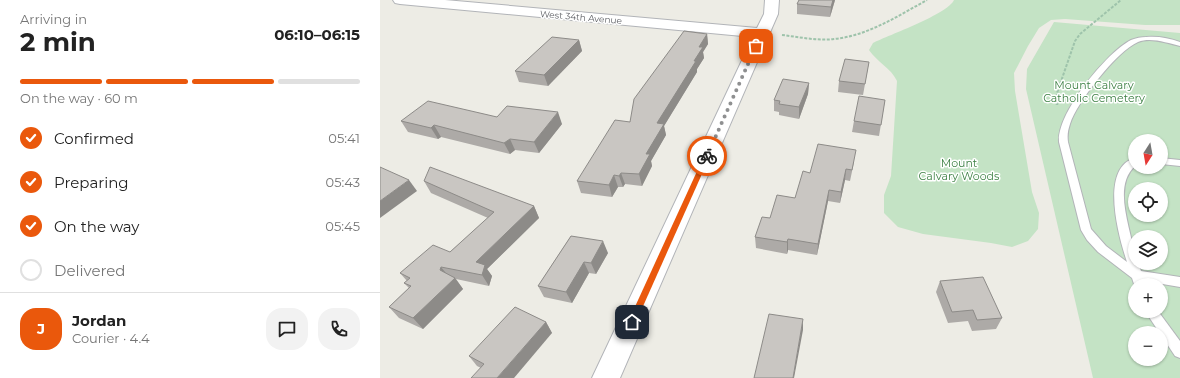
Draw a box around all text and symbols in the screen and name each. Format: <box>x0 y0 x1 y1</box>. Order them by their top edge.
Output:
street label: West 34th Avenue <box>539 8 623 26</box>
text: Arriving in <box>20 11 87 27</box>
text: 06:10–06:15 <box>274 25 360 44</box>
text: 2 min <box>20 26 96 58</box>
pin <box>739 29 773 63</box>
icon: bag <box>745 35 767 57</box>
park label: Mount Calvary Catholic Cemetery <box>1043 78 1145 105</box>
text: On the way · 60 m <box>20 90 138 106</box>
icon: check <box>20 127 42 149</box>
text: Confirmed <box>54 129 134 148</box>
text: 05:41 <box>328 130 360 146</box>
north arrow <box>1128 134 1168 174</box>
map controls <box>1128 134 1168 366</box>
courier <box>687 136 727 176</box>
icon: bike <box>696 145 718 167</box>
park label: Mount Calvary Woods <box>919 156 1000 183</box>
icon: check <box>20 171 42 193</box>
text: Preparing <box>54 173 129 192</box>
text: 05:43 <box>326 174 360 190</box>
button: locate <box>1128 182 1168 222</box>
icon: check <box>20 215 42 237</box>
text: On the way <box>54 217 139 236</box>
text: 05:45 <box>325 218 360 234</box>
button: layers <box>1128 230 1168 270</box>
text: Delivered <box>54 261 126 280</box>
button: + <box>1128 278 1168 318</box>
pin <box>615 305 649 339</box>
button: chat <box>266 308 308 350</box>
button: phone <box>318 308 360 350</box>
text: Jordan <box>72 311 126 330</box>
icon: home <box>621 311 643 333</box>
text: J <box>37 319 45 338</box>
button: − <box>1128 326 1168 366</box>
text: Courier · 4.4 <box>72 330 150 346</box>

